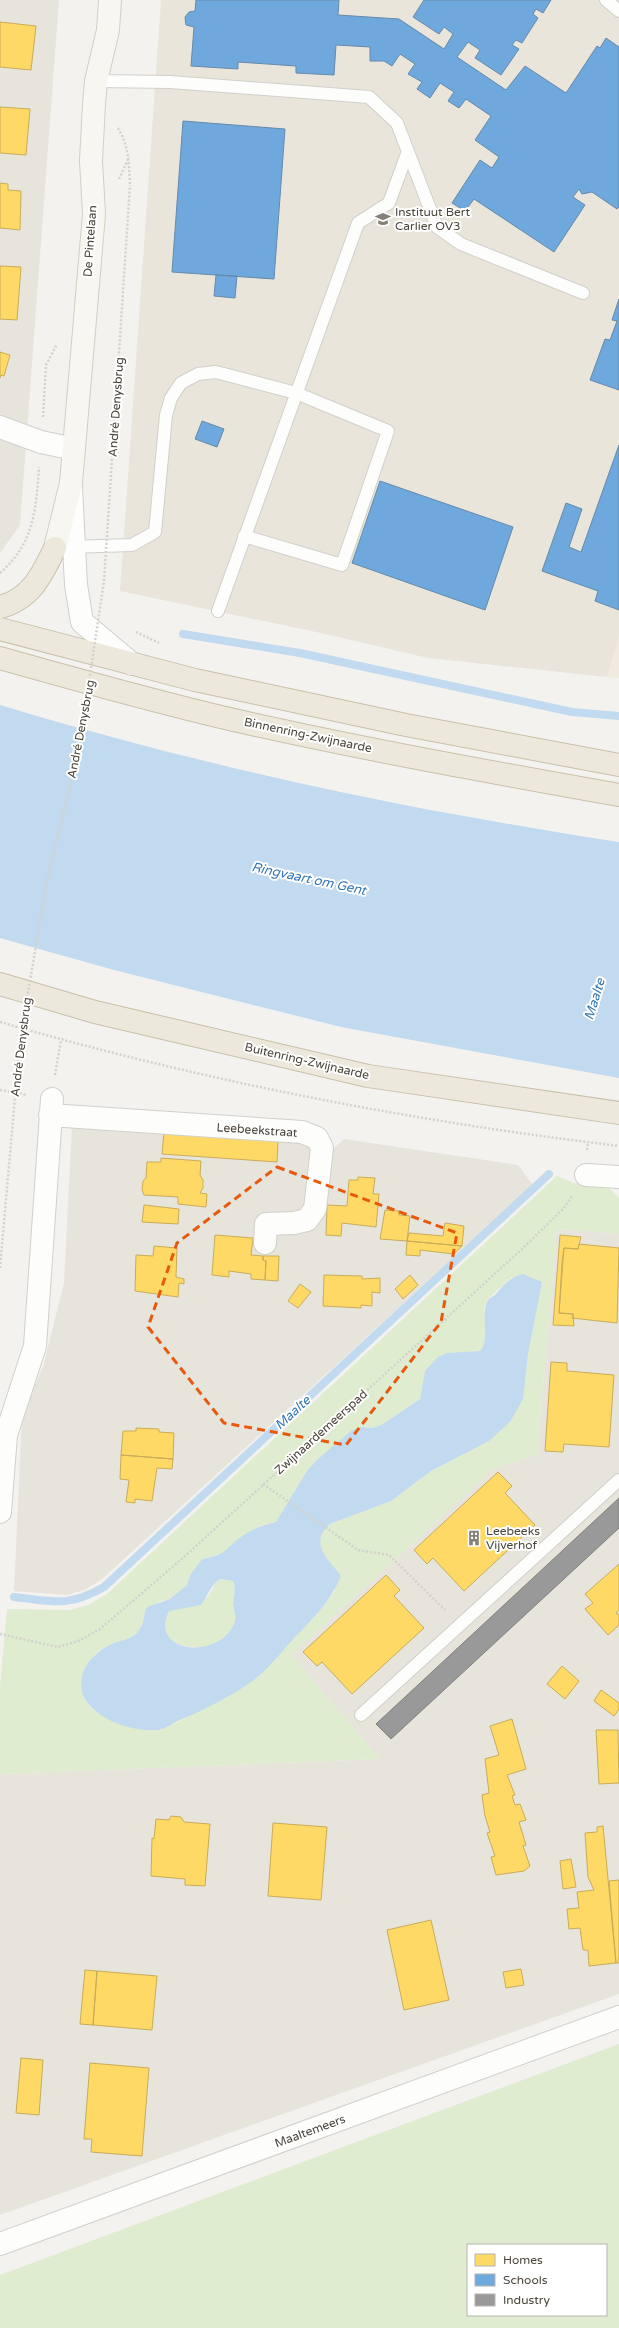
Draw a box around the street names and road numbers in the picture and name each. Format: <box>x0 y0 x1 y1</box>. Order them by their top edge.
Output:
street label: De Pintelaan <box>81 205 99 277</box>
street label: André Denysbrug <box>106 357 126 457</box>
street label: André Denysbrug <box>65 679 97 779</box>
street label: Binnenring-Zwijnaarde <box>243 715 373 755</box>
street label: André Denysbrug <box>8 996 34 1098</box>
street label: Buitenring-Zwijnaarde <box>243 1040 371 1082</box>
street label: Leebeekstraat <box>216 1120 298 1140</box>
street label: Zwijnaardemeerspad <box>272 1387 370 1477</box>
street label: Maaltemeers <box>273 2112 348 2150</box>

